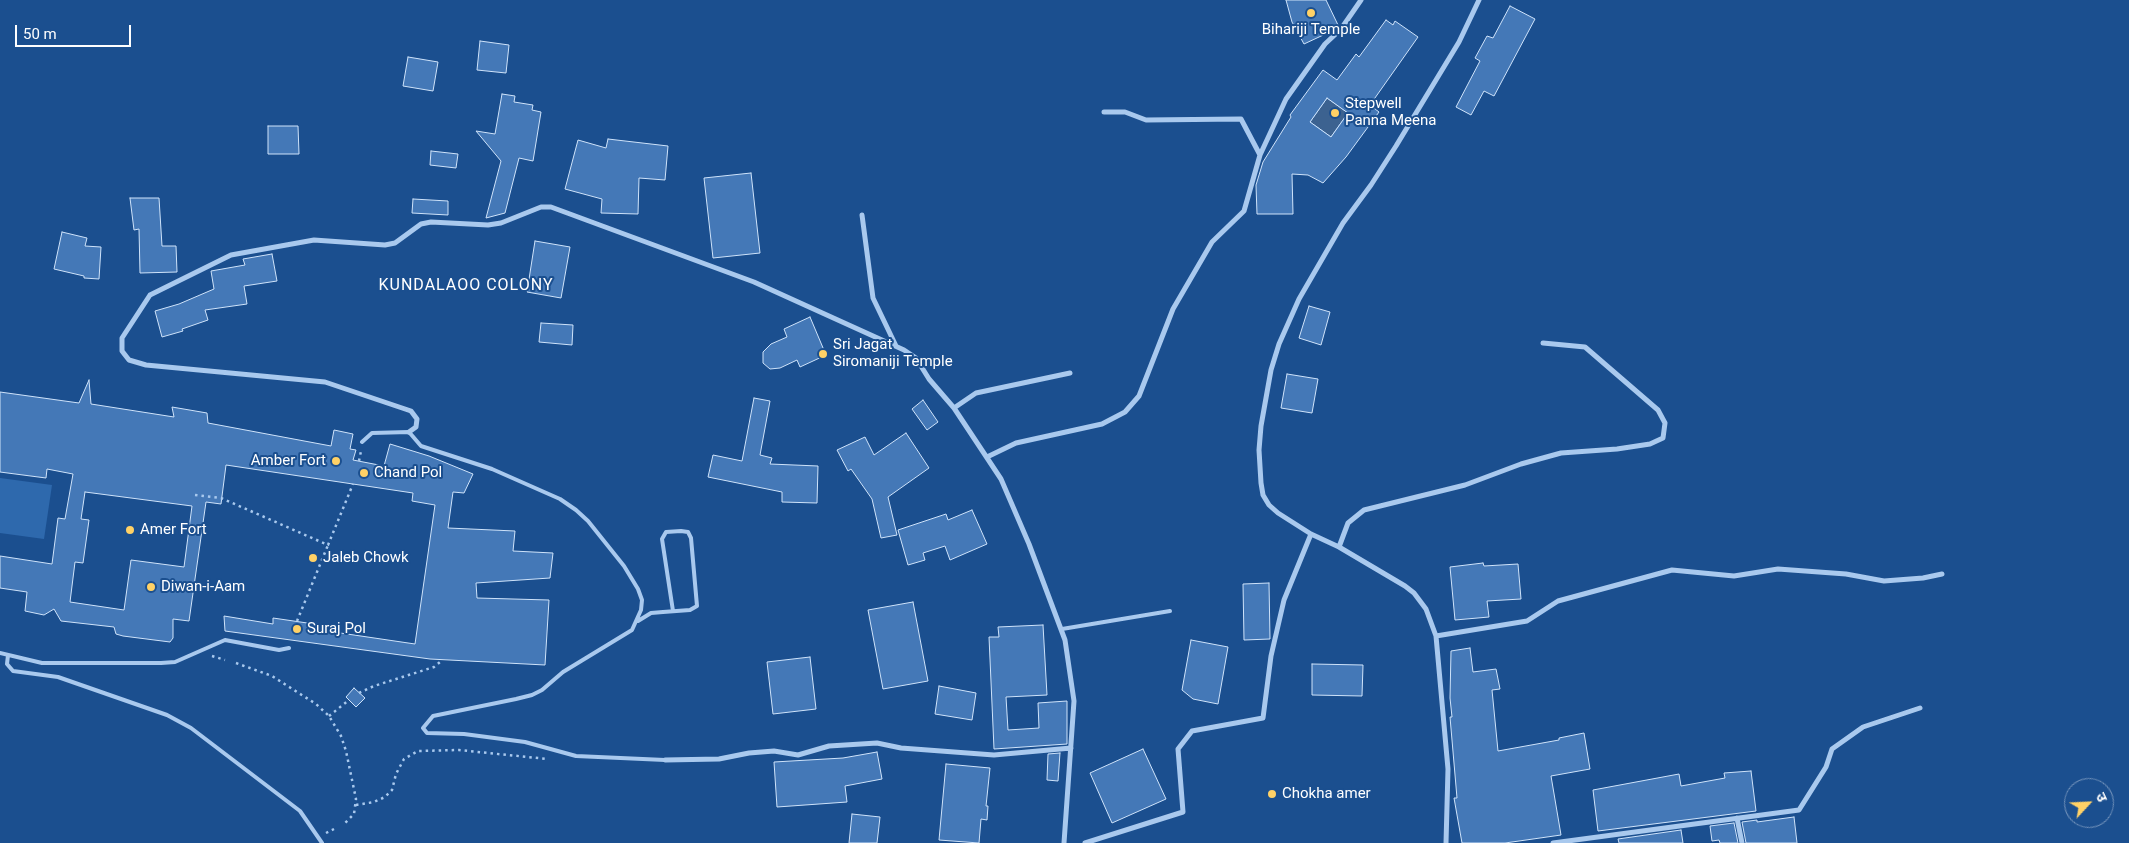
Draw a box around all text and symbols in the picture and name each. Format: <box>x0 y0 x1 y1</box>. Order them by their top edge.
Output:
marker: Bihariji Temple <box>1305 7 1317 19</box>
scale bar <box>18 15 134 47</box>
place label: Bihariji Temple <box>1262 21 1360 39</box>
text: 50 m <box>23 25 57 43</box>
place label: Stepwell Panna Meena <box>1345 95 1436 130</box>
marker: Stepwell Panna Meena <box>1329 107 1341 119</box>
district label: KUNDALAOO COLONY <box>376 276 556 296</box>
place label: Sri Jagat Siromaniji Temple <box>833 336 953 371</box>
marker: Sri Jagat Siromaniji Temple <box>817 348 829 360</box>
place label: Amber Fort <box>251 452 326 470</box>
marker: Amber Fort <box>330 455 342 467</box>
place label: Chand Pol <box>374 464 442 482</box>
marker: Chand Pol <box>358 467 370 479</box>
place label: Amer Fort <box>140 521 207 539</box>
marker: Amer Fort <box>124 524 136 536</box>
place label: Jaleb Chowk <box>323 549 409 567</box>
marker: Jaleb Chowk <box>307 552 319 564</box>
place label: Diwan-i-Aam <box>161 578 245 596</box>
marker: Diwan-i-Aam <box>145 581 157 593</box>
place label: Suraj Pol <box>307 620 366 638</box>
marker: Suraj Pol <box>291 623 303 635</box>
north arrow <box>2064 778 2114 828</box>
place label: Chokha amer <box>1282 785 1371 803</box>
marker: Chokha amer <box>1266 788 1278 800</box>
text: उ <box>2093 790 2111 804</box>

